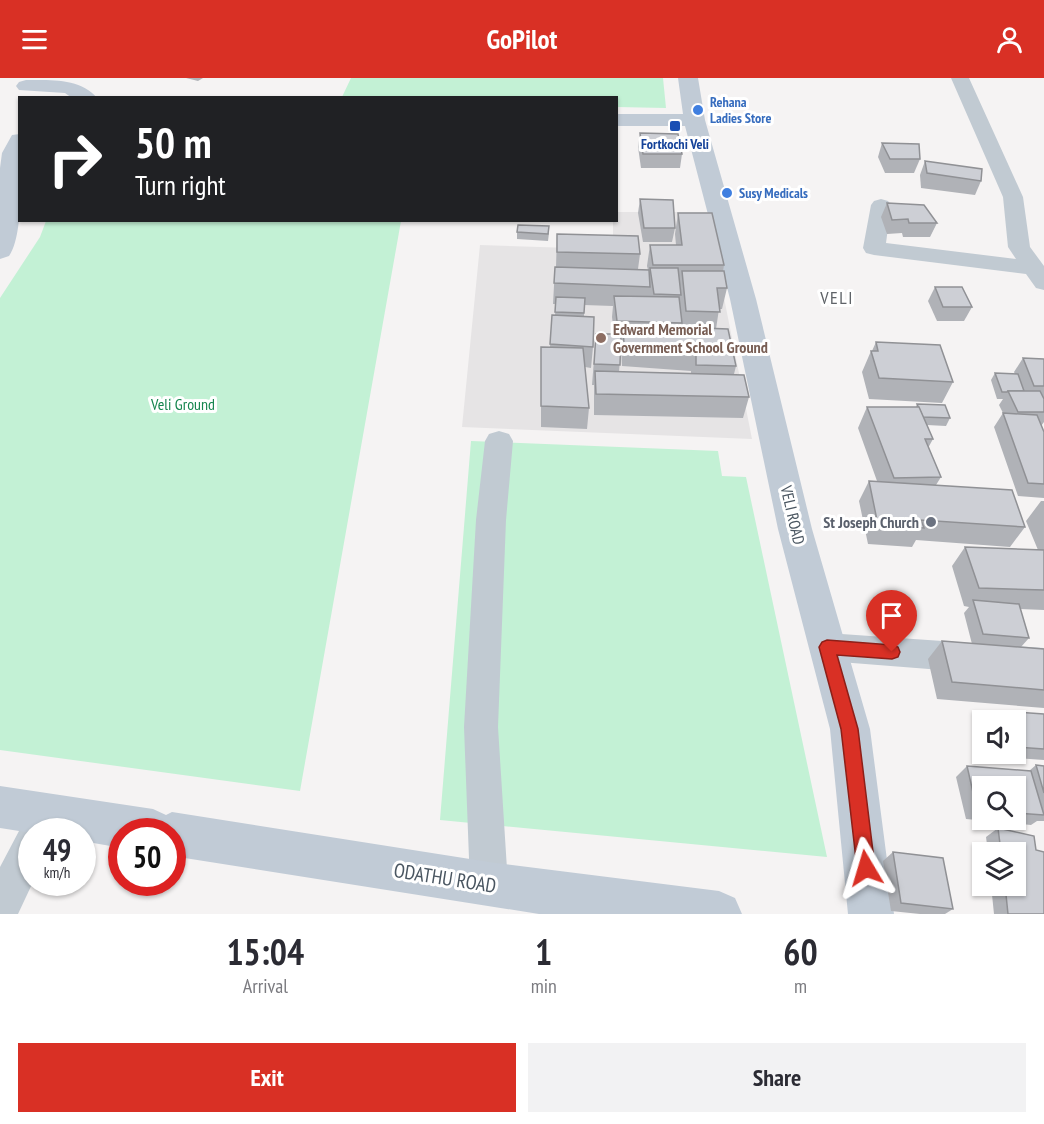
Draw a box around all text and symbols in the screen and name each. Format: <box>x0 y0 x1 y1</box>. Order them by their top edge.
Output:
text: GoPilot <box>487 22 557 56</box>
icon: menu <box>18 23 51 56</box>
icon: person <box>993 23 1026 56</box>
place label: Rehana Ladies Store <box>710 93 771 127</box>
marker: Rehana Ladies Store <box>691 103 705 117</box>
text: 50 m <box>135 115 212 170</box>
marker: Fortkochi Veli <box>668 119 682 133</box>
icon: right <box>36 120 114 198</box>
place label: Fortkochi Veli <box>641 135 709 153</box>
text: Turn right <box>135 168 226 202</box>
place label: Susy Medicals <box>739 184 808 202</box>
marker: Susy Medicals <box>720 186 734 200</box>
district label: VELI <box>819 286 854 309</box>
place label: Edward Memorial Government School Ground <box>613 319 768 357</box>
marker: Edward Memorial Government School Ground <box>594 331 608 345</box>
park label: Veli Ground <box>150 394 215 414</box>
street label: VELI ROAD <box>776 483 809 546</box>
place label: St Joseph Church <box>823 512 919 532</box>
marker: St Joseph Church <box>924 515 938 529</box>
pin <box>866 590 917 652</box>
icon: arrive <box>875 599 908 632</box>
map controls <box>972 710 1026 896</box>
button: sound <box>972 710 1026 764</box>
button: search <box>972 776 1026 830</box>
speed limit sign: 50 <box>108 818 186 896</box>
text: 49 <box>43 830 71 869</box>
position arrow <box>834 836 898 900</box>
button: layers <box>972 842 1026 896</box>
street label: ODATHU ROAD <box>392 857 498 899</box>
text: km/h <box>44 863 70 882</box>
text: 15:04 <box>226 928 304 975</box>
text: 1 <box>535 928 552 975</box>
text: 60 <box>783 928 818 975</box>
text: Arrival <box>243 973 288 999</box>
text: min <box>531 973 557 999</box>
text: m <box>794 973 807 999</box>
button: Exit <box>18 1043 516 1112</box>
button: Share <box>528 1043 1026 1112</box>

